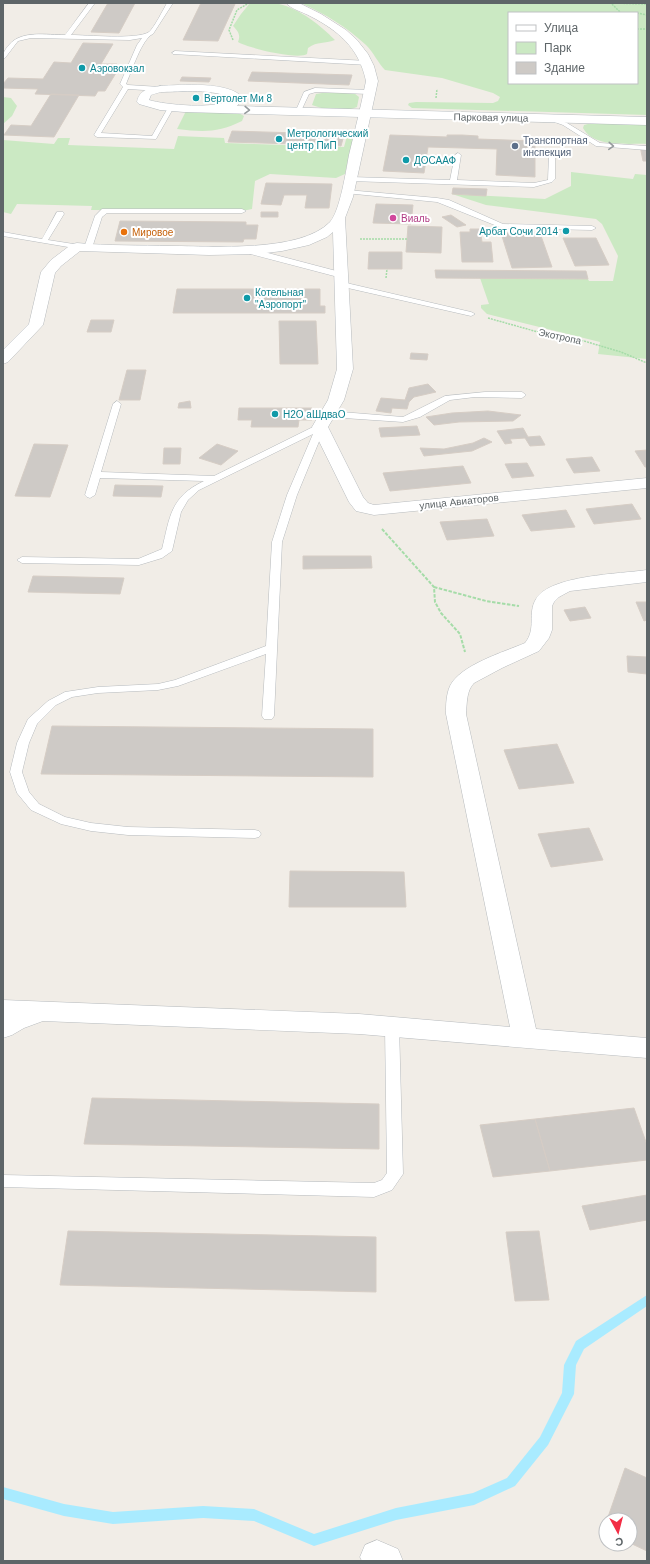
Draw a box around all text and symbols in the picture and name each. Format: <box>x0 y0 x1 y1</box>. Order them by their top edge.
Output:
legend <box>508 12 638 84</box>
text: Улица <box>544 21 578 35</box>
text: Парк <box>544 41 572 55</box>
text: Здание <box>544 61 585 75</box>
marker: Аэровокзал <box>77 63 87 73</box>
place label: Аэровокзал <box>90 63 145 74</box>
marker: Вертолет Ми 8 <box>191 93 201 103</box>
place label: Вертолет Ми 8 <box>204 93 273 104</box>
one-way arrow <box>244 105 250 114</box>
street label: Парковая улица <box>453 111 529 124</box>
place label: Метрологический центр ПиП <box>287 128 368 151</box>
marker: Метрологический центр ПиП <box>274 134 284 144</box>
place label: Транспортная инспекция <box>523 135 588 158</box>
marker: Транспортная инспекция <box>510 141 520 151</box>
one-way arrow <box>608 142 614 151</box>
marker: ДОСААФ <box>401 155 411 165</box>
place label: ДОСААФ <box>414 155 457 166</box>
marker: Виаль <box>388 213 398 223</box>
place label: Виаль <box>401 213 430 224</box>
place label: Арбат Сочи 2014 <box>479 226 558 237</box>
marker: Арбат Сочи 2014 <box>561 226 571 236</box>
marker: Мировое <box>119 227 129 237</box>
place label: Мировое <box>132 227 174 238</box>
place label: Котельная "Аэропорт" <box>255 287 307 310</box>
marker: Котельная "Аэропорт" <box>242 293 252 303</box>
street label: Экотропа <box>537 327 583 347</box>
marker: H2O аШдваО <box>270 409 280 419</box>
place label: H2O аШдваО <box>283 409 346 420</box>
street label: улица Авиаторов <box>419 492 499 511</box>
north arrow <box>598 1512 638 1552</box>
text: С <box>614 1535 624 1548</box>

